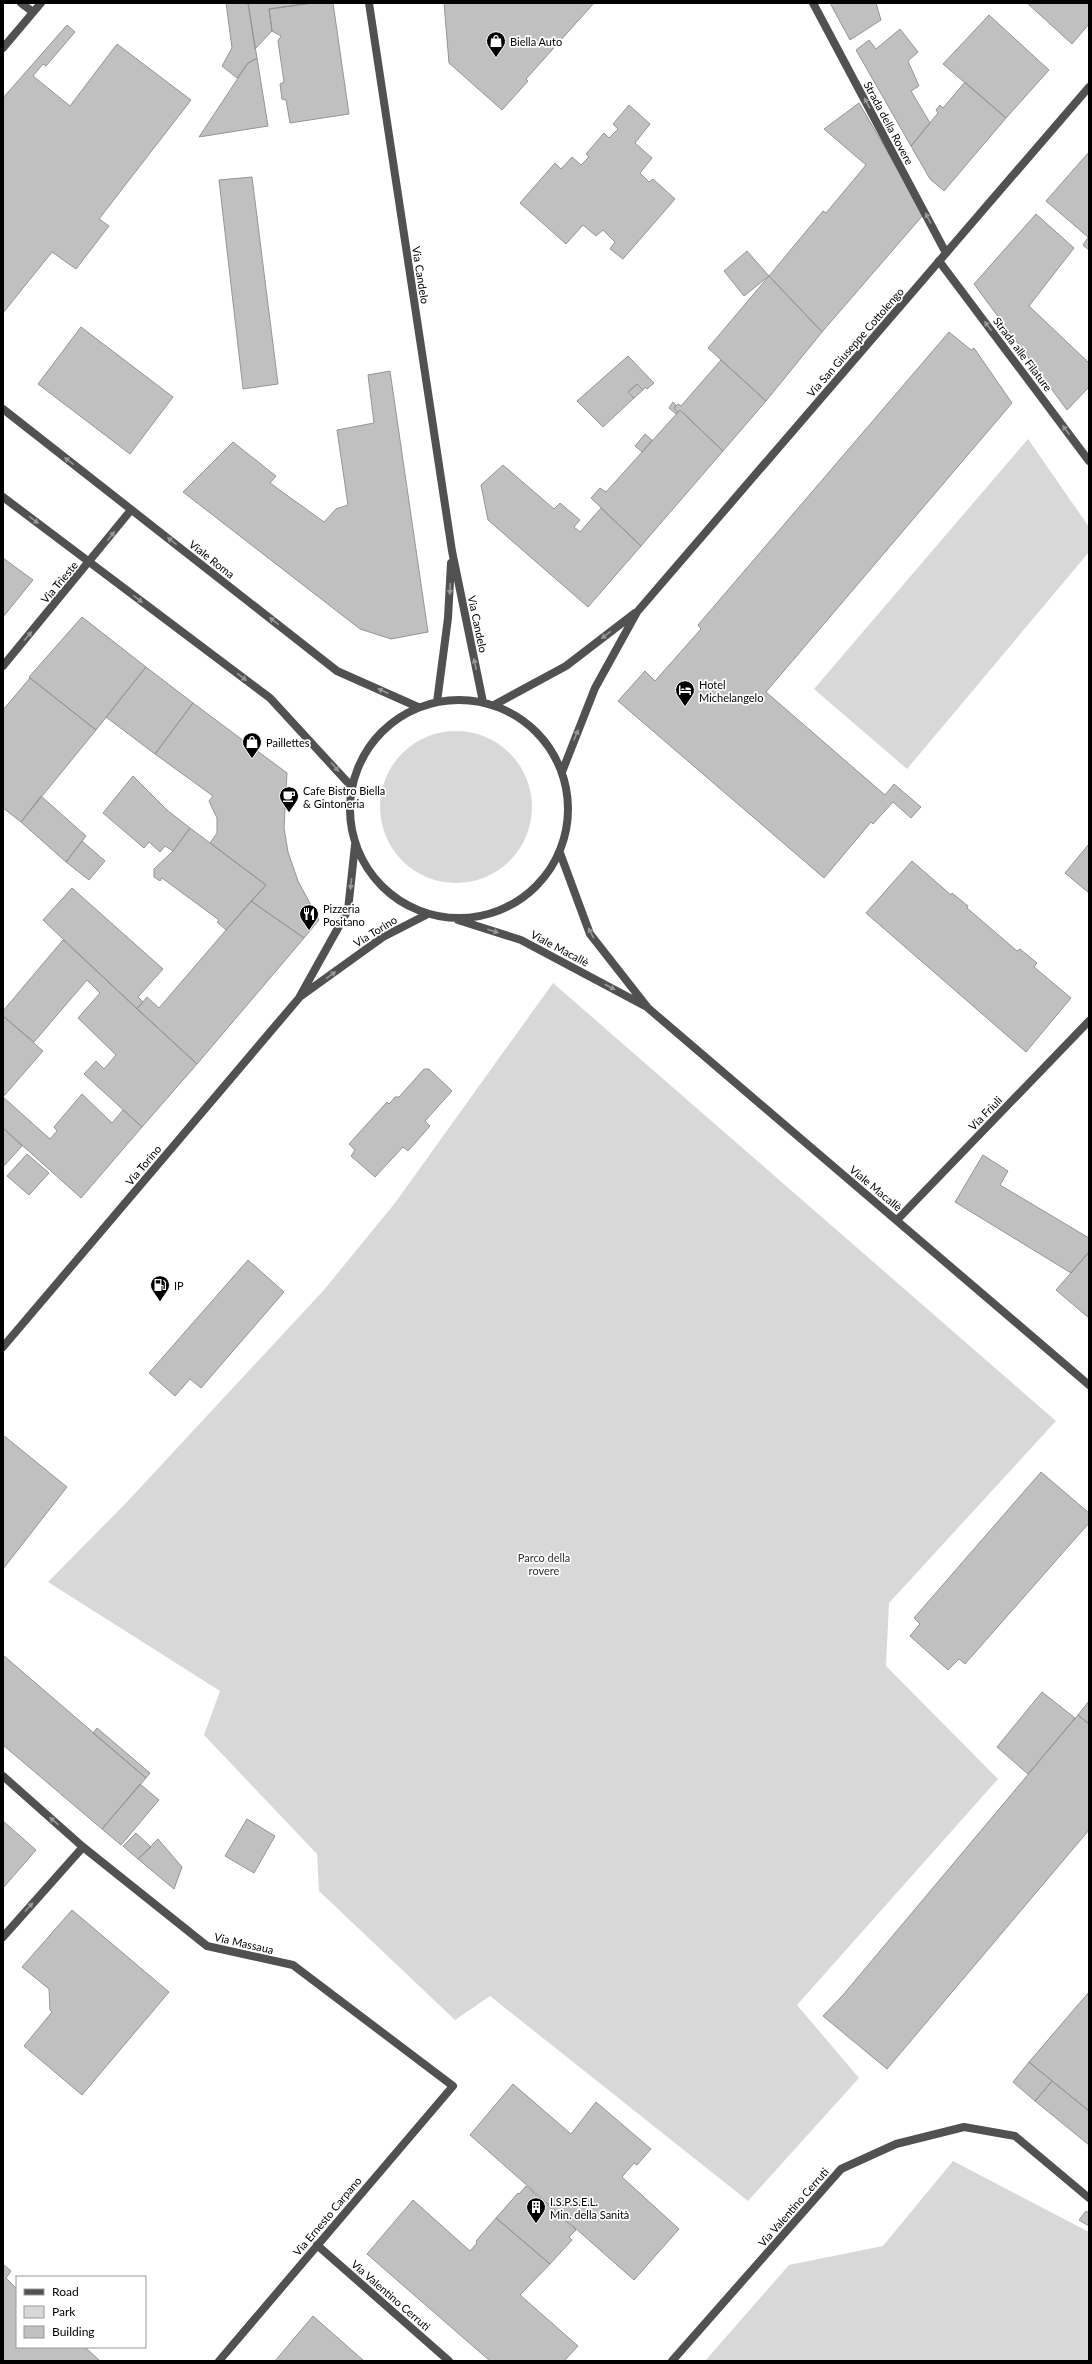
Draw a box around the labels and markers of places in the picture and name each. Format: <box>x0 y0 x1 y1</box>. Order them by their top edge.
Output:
shop icon: Biella Auto <box>485 30 507 58</box>
place label: Biella Auto <box>510 35 562 48</box>
place label: Hotel Michelangelo <box>699 678 763 704</box>
hotel icon: Hotel Michelangelo <box>674 679 696 707</box>
shop icon: Paillettes <box>241 731 263 759</box>
place label: Paillettes <box>266 736 310 749</box>
place label: Cafe Bistro Biella & Gintoneria <box>303 784 385 810</box>
cafe icon: Cafe Bistro Biella & Gintoneria <box>278 785 300 813</box>
place label: Pizzeria Positano <box>323 902 365 928</box>
restaurant icon: Pizzeria Positano <box>298 903 320 931</box>
fuel station icon: IP <box>149 1274 171 1302</box>
place label: IP <box>174 1279 184 1292</box>
place label: I.S.P.S.E.L. Min. della Sanità <box>550 2195 629 2221</box>
building icon: I.S.P.S.E.L. Min. della Sanità <box>525 2196 547 2224</box>

